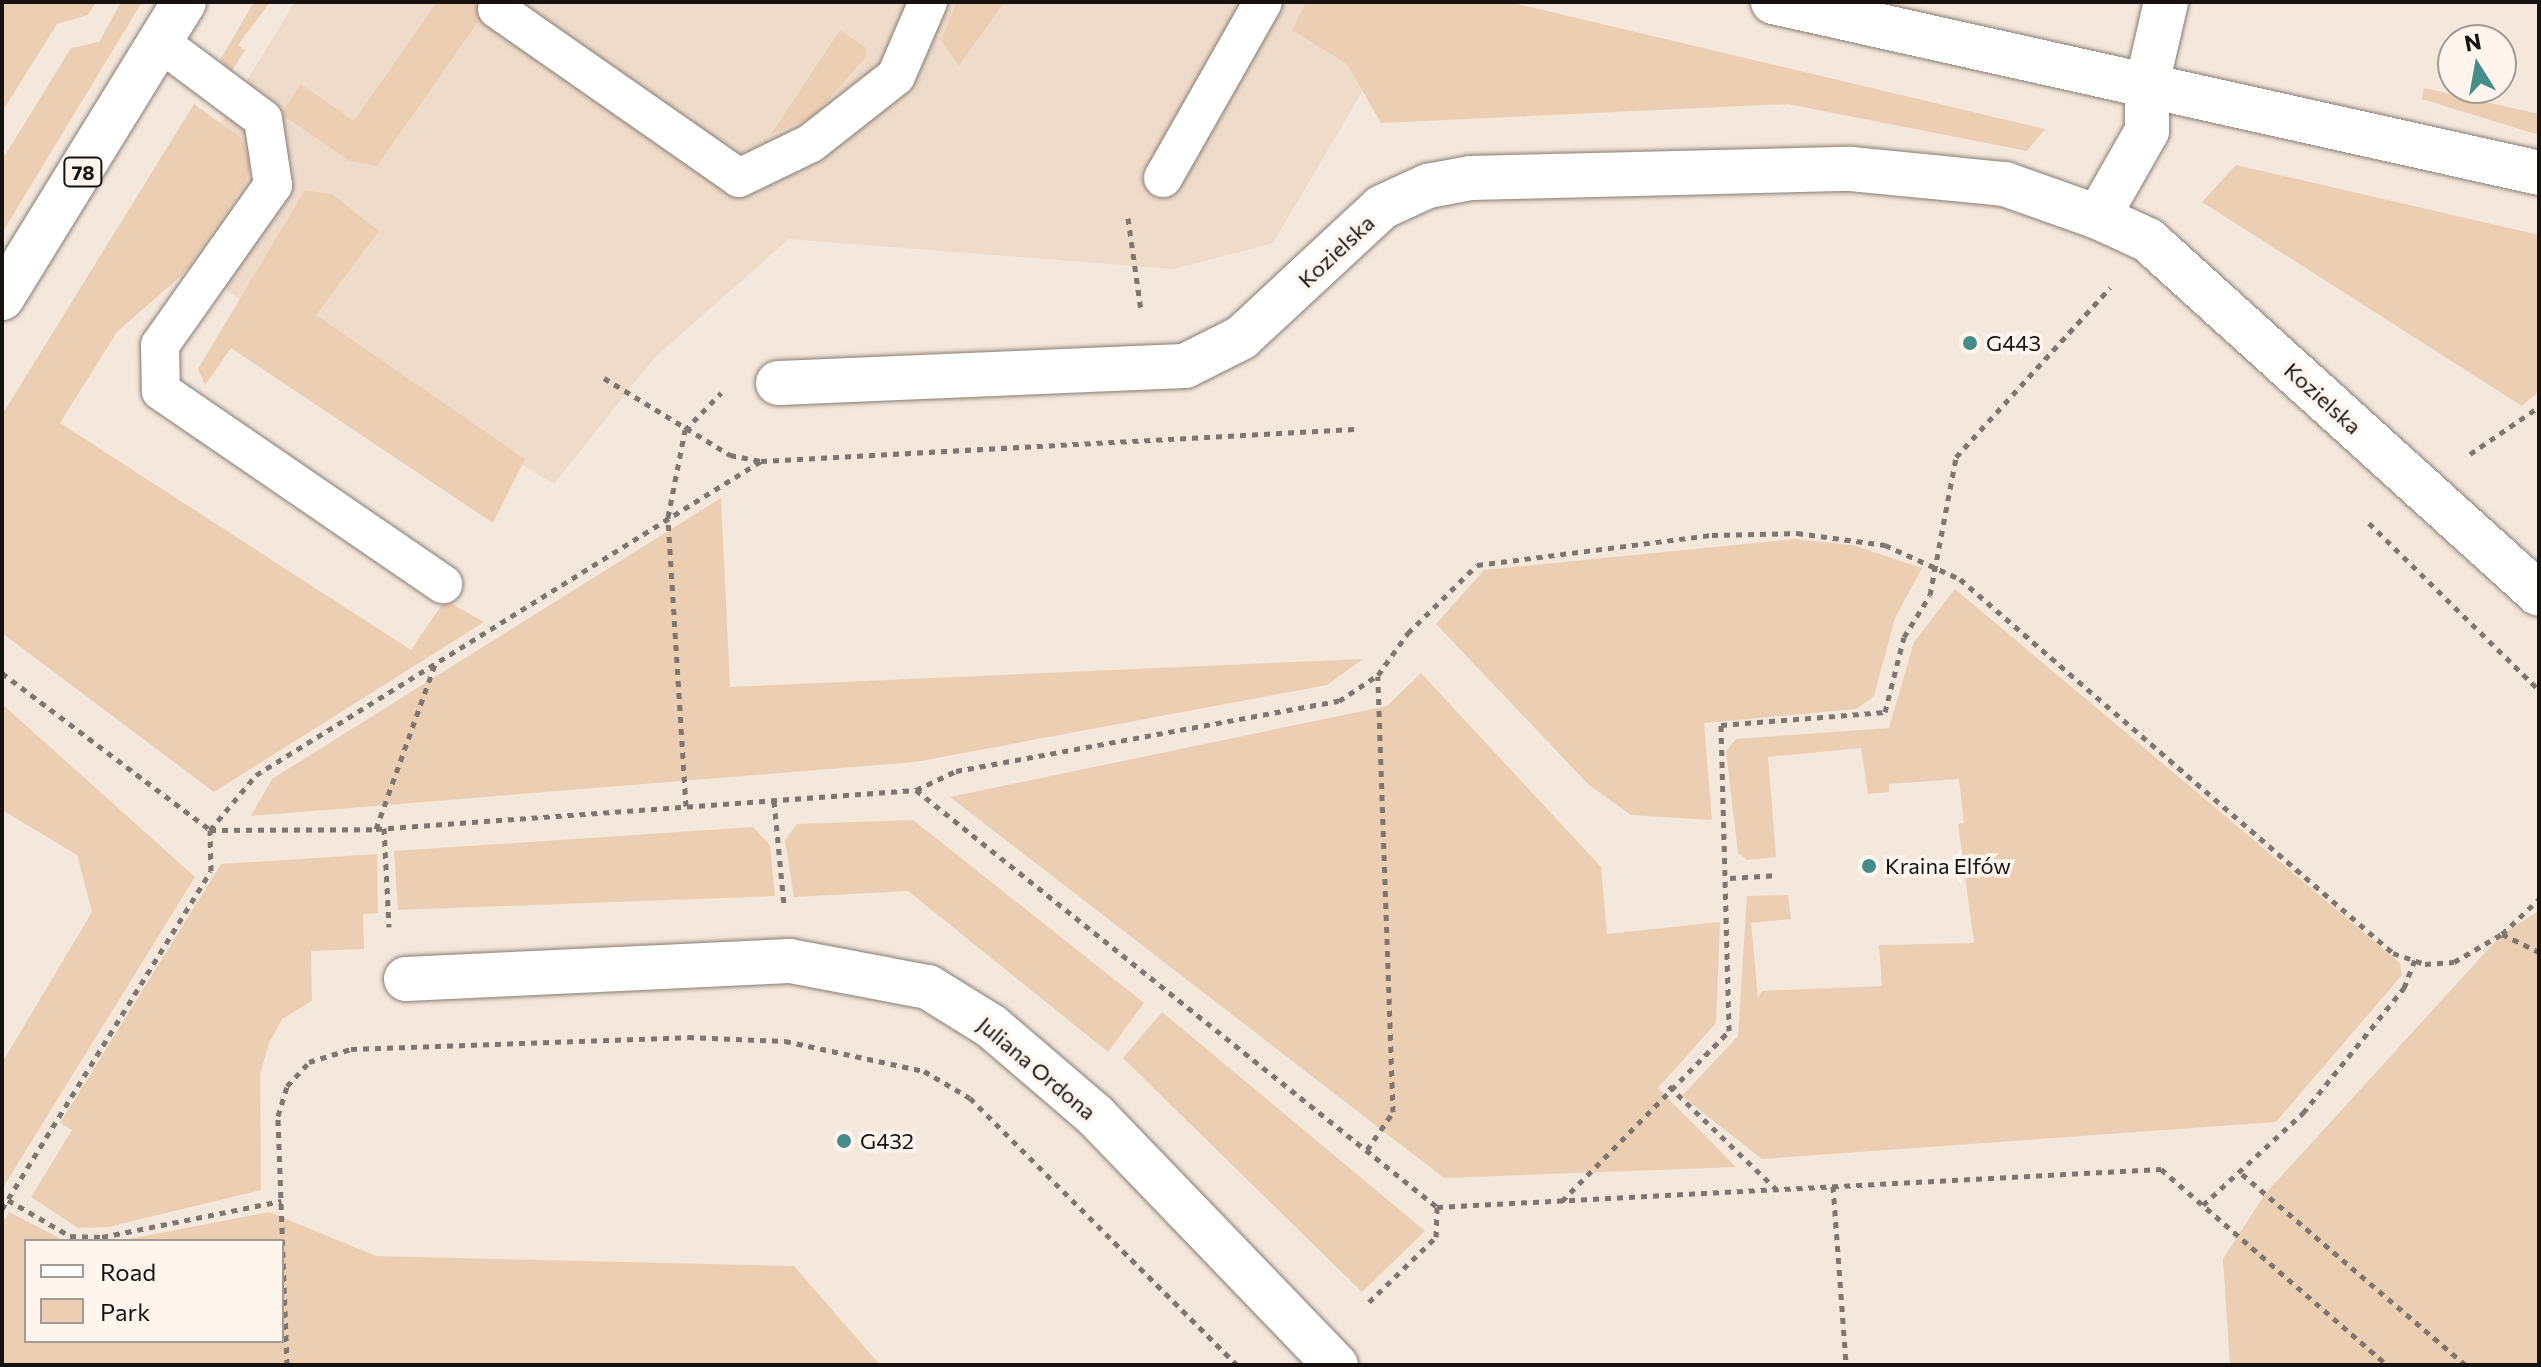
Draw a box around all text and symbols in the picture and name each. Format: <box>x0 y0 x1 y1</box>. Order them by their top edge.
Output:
north arrow <box>2437 24 2517 104</box>
text: N <box>2462 27 2483 57</box>
road number: 78 <box>63 156 103 188</box>
street label: Kozielska <box>1293 209 1379 293</box>
place label: G443 <box>1986 330 2041 356</box>
marker: G443 <box>1961 334 1979 352</box>
street label: Kozielska <box>2279 357 2367 439</box>
place label: Kraina Elfów <box>1885 853 2011 879</box>
marker: Kraina Elfów <box>1860 857 1878 875</box>
street label: Juliana Ordona <box>973 1011 1101 1125</box>
place label: G432 <box>860 1128 914 1154</box>
marker: G432 <box>835 1132 853 1150</box>
legend <box>24 1239 284 1343</box>
text: Road <box>100 1257 156 1286</box>
text: Park <box>100 1297 150 1326</box>

